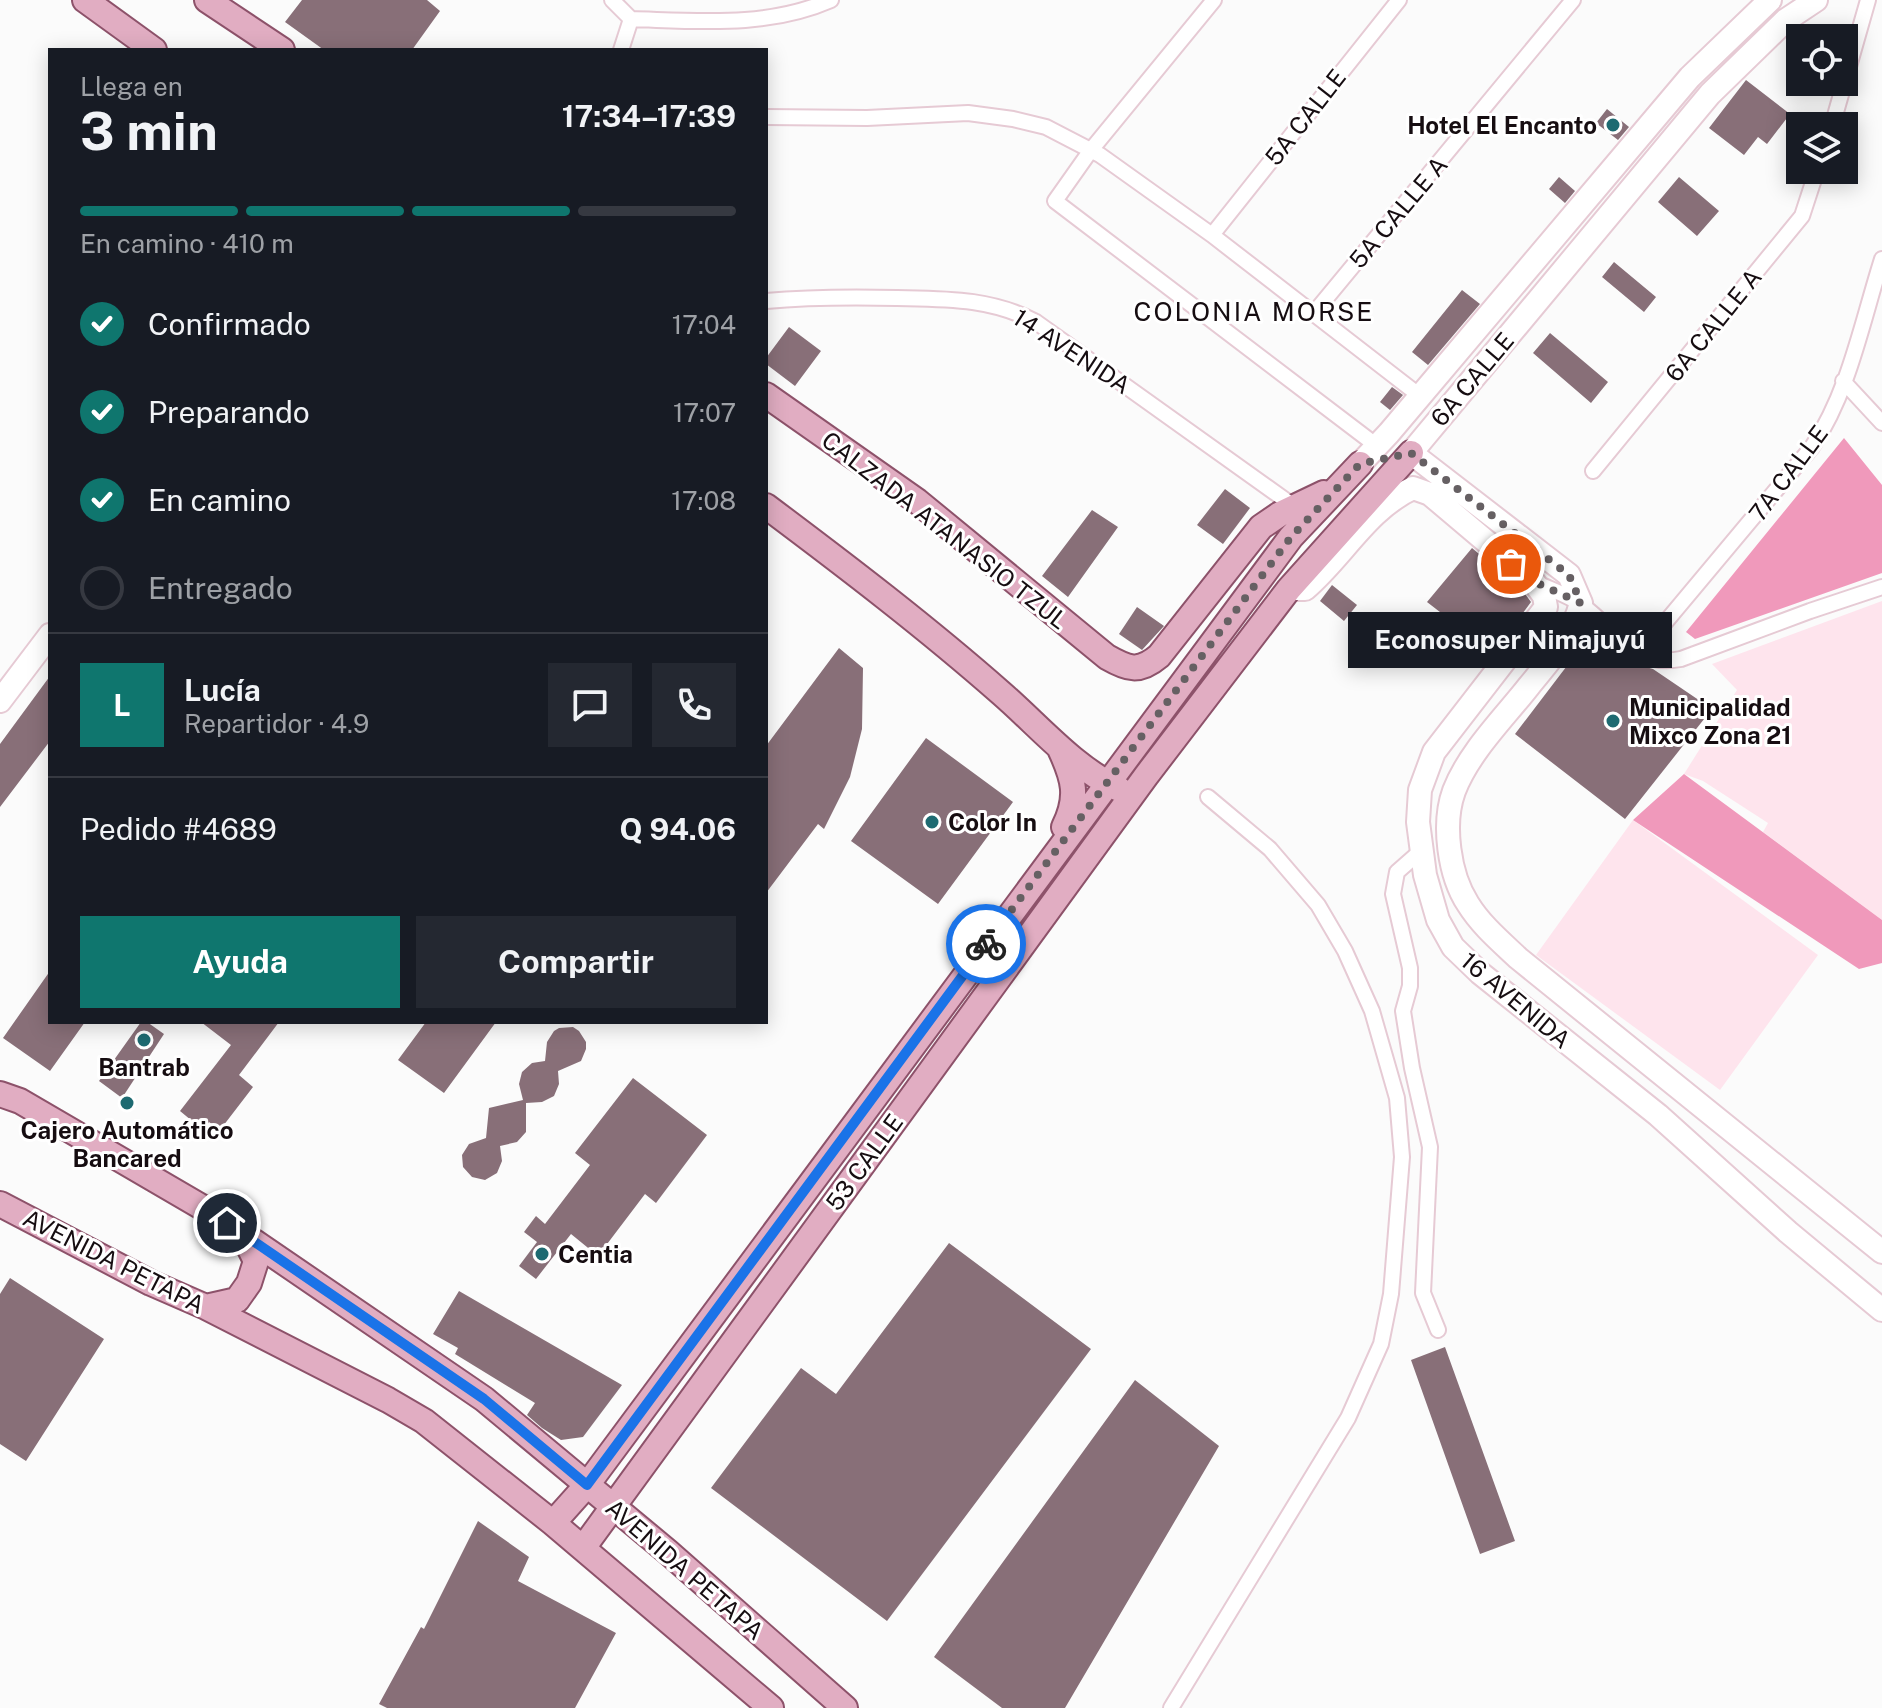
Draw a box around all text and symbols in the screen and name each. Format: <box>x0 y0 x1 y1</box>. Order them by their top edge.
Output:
map controls <box>1786 24 1858 184</box>
button: locate <box>1786 24 1858 96</box>
street label: 5A CALLE <box>1259 63 1351 171</box>
text: Llega en <box>80 71 183 102</box>
text: 17:34–17:39 <box>562 98 736 134</box>
text: 3 min <box>80 101 218 162</box>
place label: Hotel El Encanto <box>1407 111 1597 139</box>
button: layers <box>1786 112 1858 184</box>
marker: Hotel El Encanto <box>1604 116 1622 134</box>
street label: 5A CALLE A <box>1343 151 1453 273</box>
text: En camino · 410 m <box>80 228 294 259</box>
street label: 6A CALLE A <box>1659 263 1767 387</box>
district label: COLONIA MORSE <box>1134 296 1374 327</box>
icon: check <box>80 302 124 346</box>
street label: 14 AVENIDA <box>1008 303 1136 399</box>
text: Confirmado <box>148 306 311 342</box>
text: 17:04 <box>672 309 736 340</box>
street label: 6A CALLE <box>1425 326 1519 432</box>
icon: check <box>80 390 124 434</box>
text: Preparando <box>148 394 310 430</box>
text: 17:07 <box>673 397 736 428</box>
street label: 7A CALLE <box>1743 419 1833 527</box>
street label: CALZADA ATANASIO TZUL <box>817 425 1073 635</box>
icon: check <box>80 478 124 522</box>
text: En camino <box>148 482 291 518</box>
text: 17:08 <box>671 485 736 516</box>
pin <box>1477 530 1545 598</box>
icon: bag <box>1489 542 1533 586</box>
text: Entregado <box>148 570 293 606</box>
callout: Econosuper Nimajuyú <box>1349 612 1673 668</box>
text: Econosuper Nimajuyú <box>1375 624 1645 655</box>
button: chat <box>548 663 632 747</box>
button: phone <box>652 663 736 747</box>
text: Lucía <box>184 672 261 708</box>
text: L <box>113 687 131 723</box>
place label: Municipalidad Mixco Zona 21 <box>1629 693 1791 749</box>
text: Repartidor · 4.9 <box>184 708 369 739</box>
marker: Municipalidad Mixco Zona 21 <box>1604 712 1622 730</box>
place label: Color In <box>948 808 1037 836</box>
text: Pedido #4689 <box>80 811 277 847</box>
text: Q 94.06 <box>620 811 736 847</box>
marker: Color In <box>923 813 941 831</box>
courier <box>946 904 1026 984</box>
button: Ayuda <box>80 916 400 1008</box>
button: Compartir <box>416 916 736 1008</box>
icon: bike <box>964 922 1008 966</box>
street label: 16 AVENIDA <box>1456 946 1576 1054</box>
marker: Bantrab <box>135 1031 153 1049</box>
place label: Bantrab <box>98 1053 190 1081</box>
marker: Cajero Automático Bancared <box>118 1094 136 1112</box>
street label: 53 CALLE <box>820 1108 908 1216</box>
place label: Cajero Automático Bancared <box>21 1116 233 1172</box>
pin <box>193 1189 261 1257</box>
icon: home <box>205 1201 249 1245</box>
street label: AVENIDA PETAPA <box>19 1203 209 1319</box>
place label: Centia <box>558 1240 633 1268</box>
marker: Centia <box>533 1245 551 1263</box>
street label: AVENIDA PETAPA <box>600 1493 770 1645</box>

